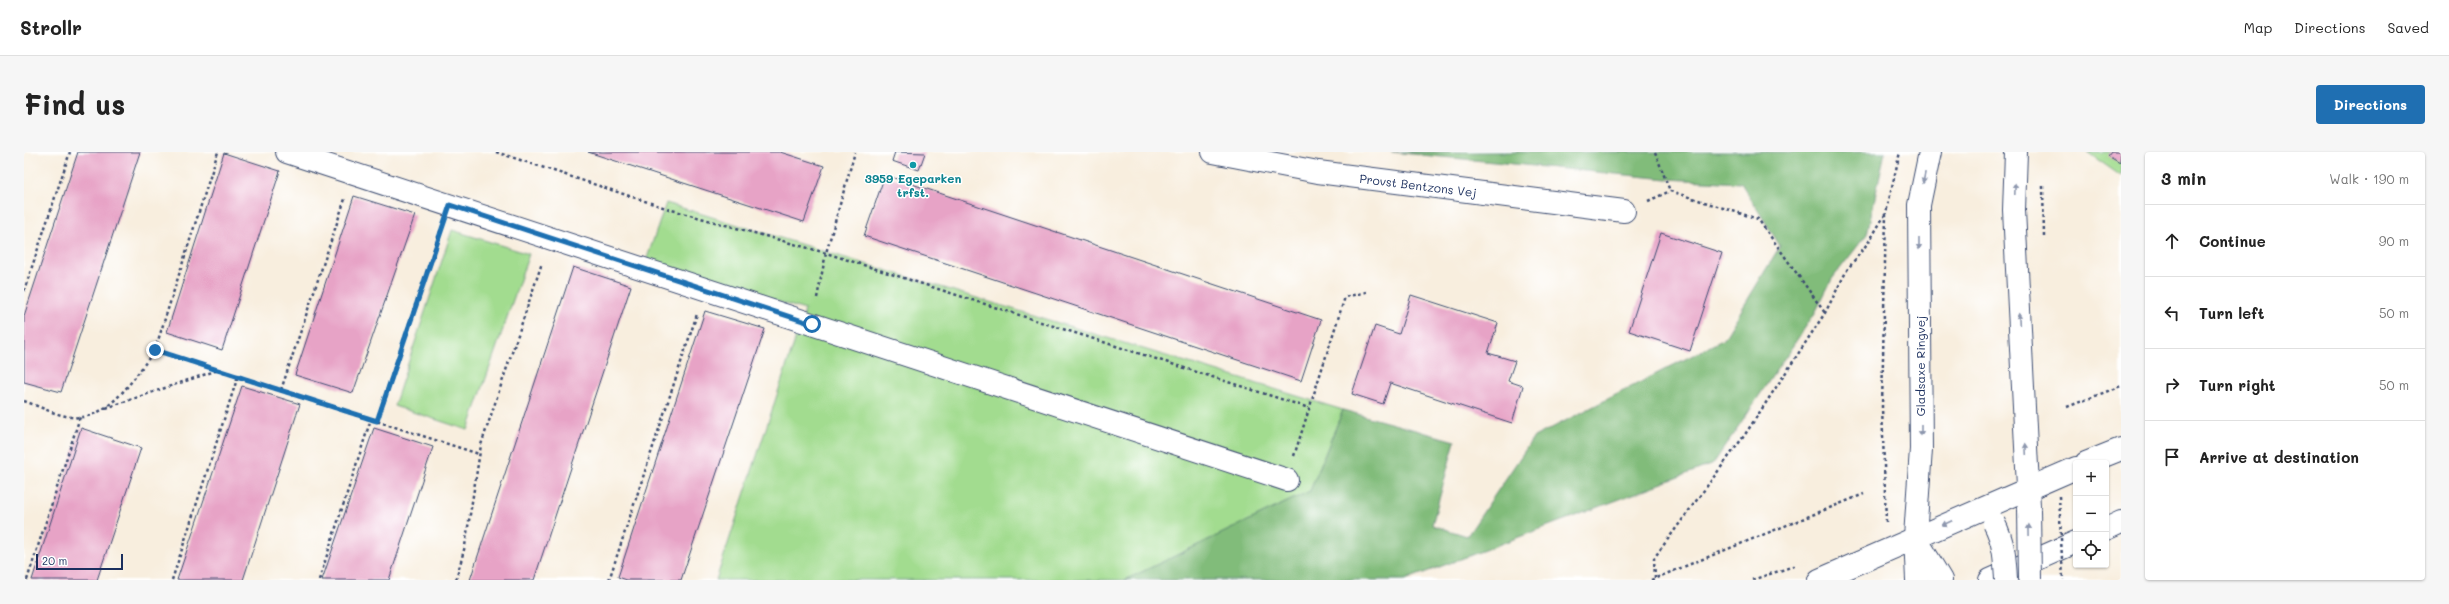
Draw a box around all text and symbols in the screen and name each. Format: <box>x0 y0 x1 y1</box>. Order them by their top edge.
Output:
text: Strollr <box>20 15 82 40</box>
text: Map <box>2244 18 2272 37</box>
text: Directions <box>2294 18 2365 37</box>
text: Saved <box>2387 18 2429 37</box>
button: Directions <box>2316 85 2425 124</box>
text: Find us <box>24 86 125 122</box>
marker: 3959 Egeparken trfst. <box>908 160 918 170</box>
text: 3 min <box>2161 167 2206 189</box>
place label: 3959 Egeparken trfst. <box>865 170 961 200</box>
street label: Provst Bentzons Vej <box>1359 170 1477 200</box>
text: Walk · 190 m <box>2329 170 2409 187</box>
one-way arrow <box>1921 172 1927 185</box>
one-way arrow <box>2011 183 2018 195</box>
icon: ahead <box>2161 230 2183 252</box>
text: Continue <box>2199 231 2266 251</box>
text: 90 m <box>2379 232 2409 249</box>
one-way arrow <box>1916 238 1922 251</box>
icon: left <box>2161 302 2183 324</box>
text: Turn left <box>2199 303 2264 323</box>
text: 50 m <box>2379 304 2409 321</box>
one-way arrow <box>2016 312 2022 325</box>
route start <box>803 315 821 333</box>
street label: Gladsaxe Ringvej <box>1912 316 1928 416</box>
route end <box>146 341 164 359</box>
icon: right <box>2161 374 2183 396</box>
text: Turn right <box>2199 375 2276 395</box>
text: 50 m <box>2379 376 2409 393</box>
one-way arrow <box>1918 424 1924 437</box>
one-way arrow <box>2023 443 2030 455</box>
icon: arrive <box>2161 446 2183 468</box>
text: Arrive at destination <box>2199 447 2359 467</box>
map controls <box>2073 460 2109 568</box>
button: + <box>2073 460 2109 496</box>
button: − <box>2073 496 2109 532</box>
one-way arrow <box>1942 520 1953 526</box>
one-way arrow <box>2026 523 2032 536</box>
button: locate <box>2073 532 2109 568</box>
scale bar <box>36 552 123 571</box>
text: 20 m <box>42 553 67 568</box>

